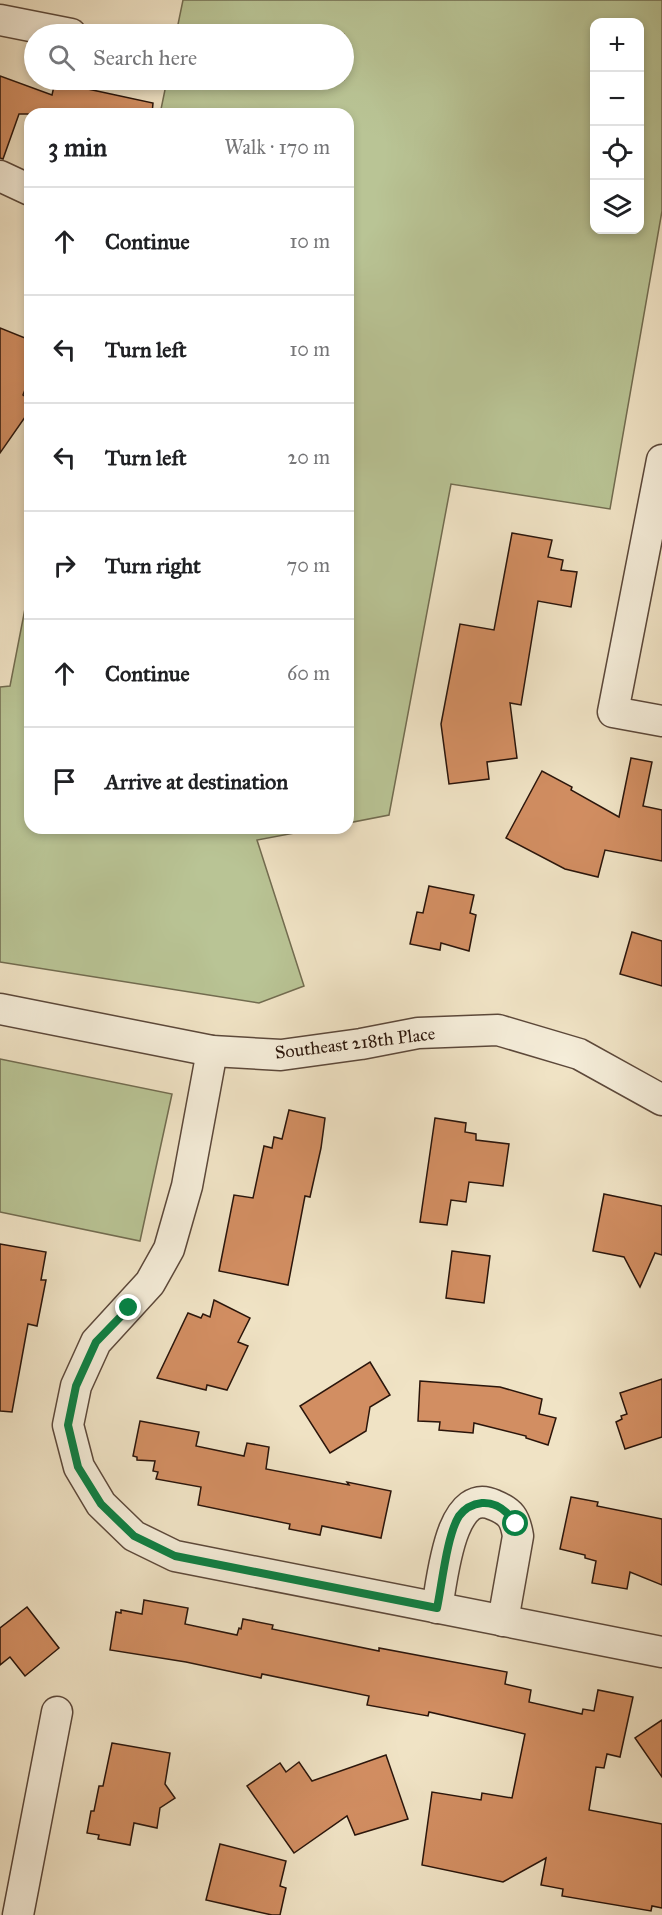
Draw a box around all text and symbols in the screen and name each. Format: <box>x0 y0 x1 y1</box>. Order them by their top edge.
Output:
map controls <box>590 18 644 234</box>
button: + <box>590 18 644 72</box>
search box <box>24 24 354 90</box>
icon: search <box>45 41 78 74</box>
text: Search here <box>93 44 197 71</box>
button: − <box>590 72 644 126</box>
button: locate <box>590 126 644 180</box>
text: 3 min <box>48 131 107 163</box>
text: Walk · 170 m <box>225 135 330 159</box>
button: layers <box>590 180 644 234</box>
icon: ahead <box>48 225 81 258</box>
text: Continue <box>105 228 190 255</box>
text: 10 m <box>289 229 330 253</box>
icon: left <box>48 333 81 366</box>
text: Turn left <box>105 336 187 363</box>
text: 10 m <box>289 337 330 361</box>
icon: left <box>48 441 81 474</box>
text: Turn left <box>105 444 187 471</box>
text: 20 m <box>287 445 330 469</box>
icon: right <box>48 549 81 582</box>
text: Turn right <box>105 552 201 579</box>
text: 70 m <box>287 553 330 577</box>
icon: ahead <box>48 657 81 690</box>
text: Continue <box>105 660 190 687</box>
text: 60 m <box>287 661 330 685</box>
icon: arrive <box>48 765 81 798</box>
text: Arrive at destination <box>105 768 288 795</box>
street label: Southeast 218th Place <box>274 1022 436 1064</box>
route end <box>115 1294 141 1320</box>
route start <box>502 1510 528 1536</box>

